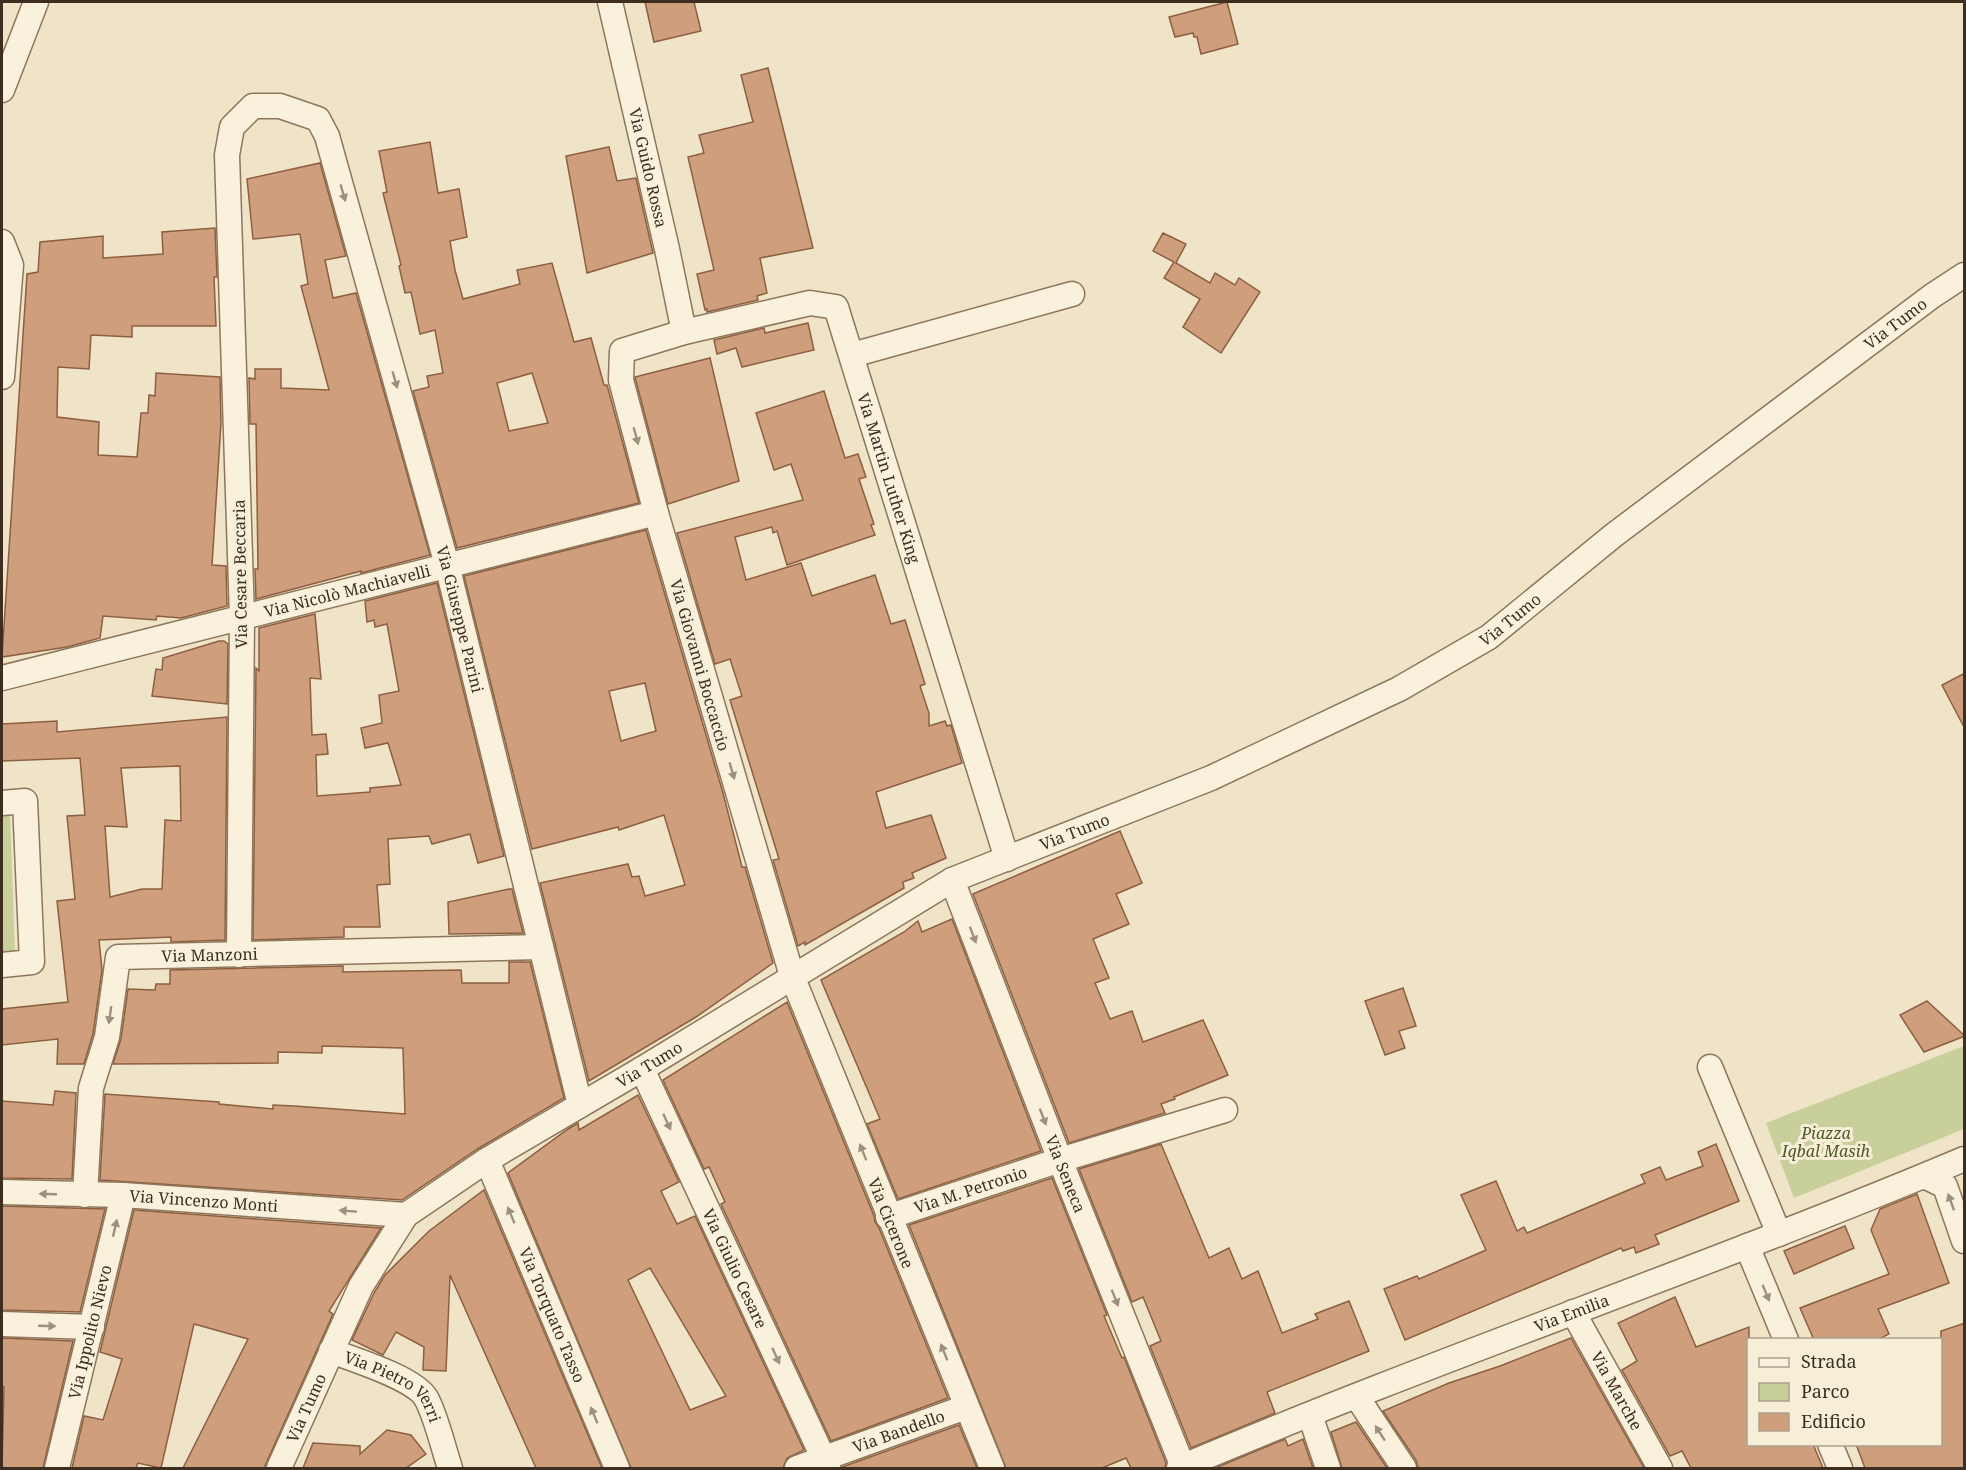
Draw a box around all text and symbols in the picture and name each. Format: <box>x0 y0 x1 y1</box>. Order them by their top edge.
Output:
street label: Via Guido Rossa <box>624 106 673 230</box>
one-way arrow <box>339 184 348 202</box>
street label: Via Tumo <box>1859 293 1931 354</box>
one-way arrow <box>391 371 400 389</box>
street label: Via Martin Luther King <box>852 390 926 567</box>
one-way arrow <box>631 427 641 445</box>
street label: Via Cesare Beccaria <box>228 499 252 649</box>
street label: Via Giuseppe Parini <box>431 543 489 695</box>
street label: Via Nicolò Machiavelli <box>262 559 433 623</box>
street label: Via Giovanni Boccaccio <box>665 577 735 753</box>
street label: Via Tumo <box>1475 588 1546 651</box>
one-way arrow <box>728 762 737 780</box>
street label: Via Tumo <box>1036 808 1113 855</box>
one-way arrow <box>968 926 978 944</box>
street label: Via Manzoni <box>161 943 258 967</box>
one-way arrow <box>106 1006 115 1025</box>
street label: Via Tumo <box>612 1036 686 1093</box>
one-way arrow <box>1038 1108 1048 1126</box>
one-way arrow <box>662 1113 672 1131</box>
park label: Piazza Iqbal Masih <box>1781 1122 1871 1162</box>
street label: Via Seneca <box>1040 1132 1091 1216</box>
one-way arrow <box>857 1143 867 1161</box>
street label: Via M. Petronio <box>911 1161 1030 1219</box>
street label: Via Cicerone <box>863 1174 919 1272</box>
street label: Via Vincenzo Monti <box>129 1184 279 1217</box>
one-way arrow <box>39 1189 58 1198</box>
one-way arrow <box>1945 1193 1955 1211</box>
street label: Via Giulio Cesare <box>697 1205 772 1332</box>
one-way arrow <box>338 1206 357 1215</box>
one-way arrow <box>506 1206 516 1224</box>
one-way arrow <box>111 1218 120 1237</box>
street label: Via Torquato Tasso <box>514 1244 591 1386</box>
street label: Via Ippolito Nievo <box>63 1263 117 1401</box>
one-way arrow <box>1762 1284 1771 1301</box>
one-way arrow <box>1111 1289 1120 1307</box>
street label: Via Emilia <box>1531 1289 1612 1337</box>
one-way arrow <box>37 1321 56 1330</box>
legend <box>1747 1338 1942 1446</box>
one-way arrow <box>939 1343 949 1361</box>
street label: Via Pietro Verri <box>341 1346 446 1425</box>
one-way arrow <box>771 1347 780 1364</box>
street label: Via Marche <box>1586 1347 1648 1434</box>
text: Strada <box>1801 1349 1857 1373</box>
street label: Via Tumo <box>281 1370 331 1446</box>
text: Parco <box>1801 1379 1850 1403</box>
one-way arrow <box>589 1405 599 1423</box>
street label: Via Bandello <box>849 1405 948 1458</box>
text: Edificio <box>1801 1409 1866 1433</box>
one-way arrow <box>1375 1425 1386 1441</box>

